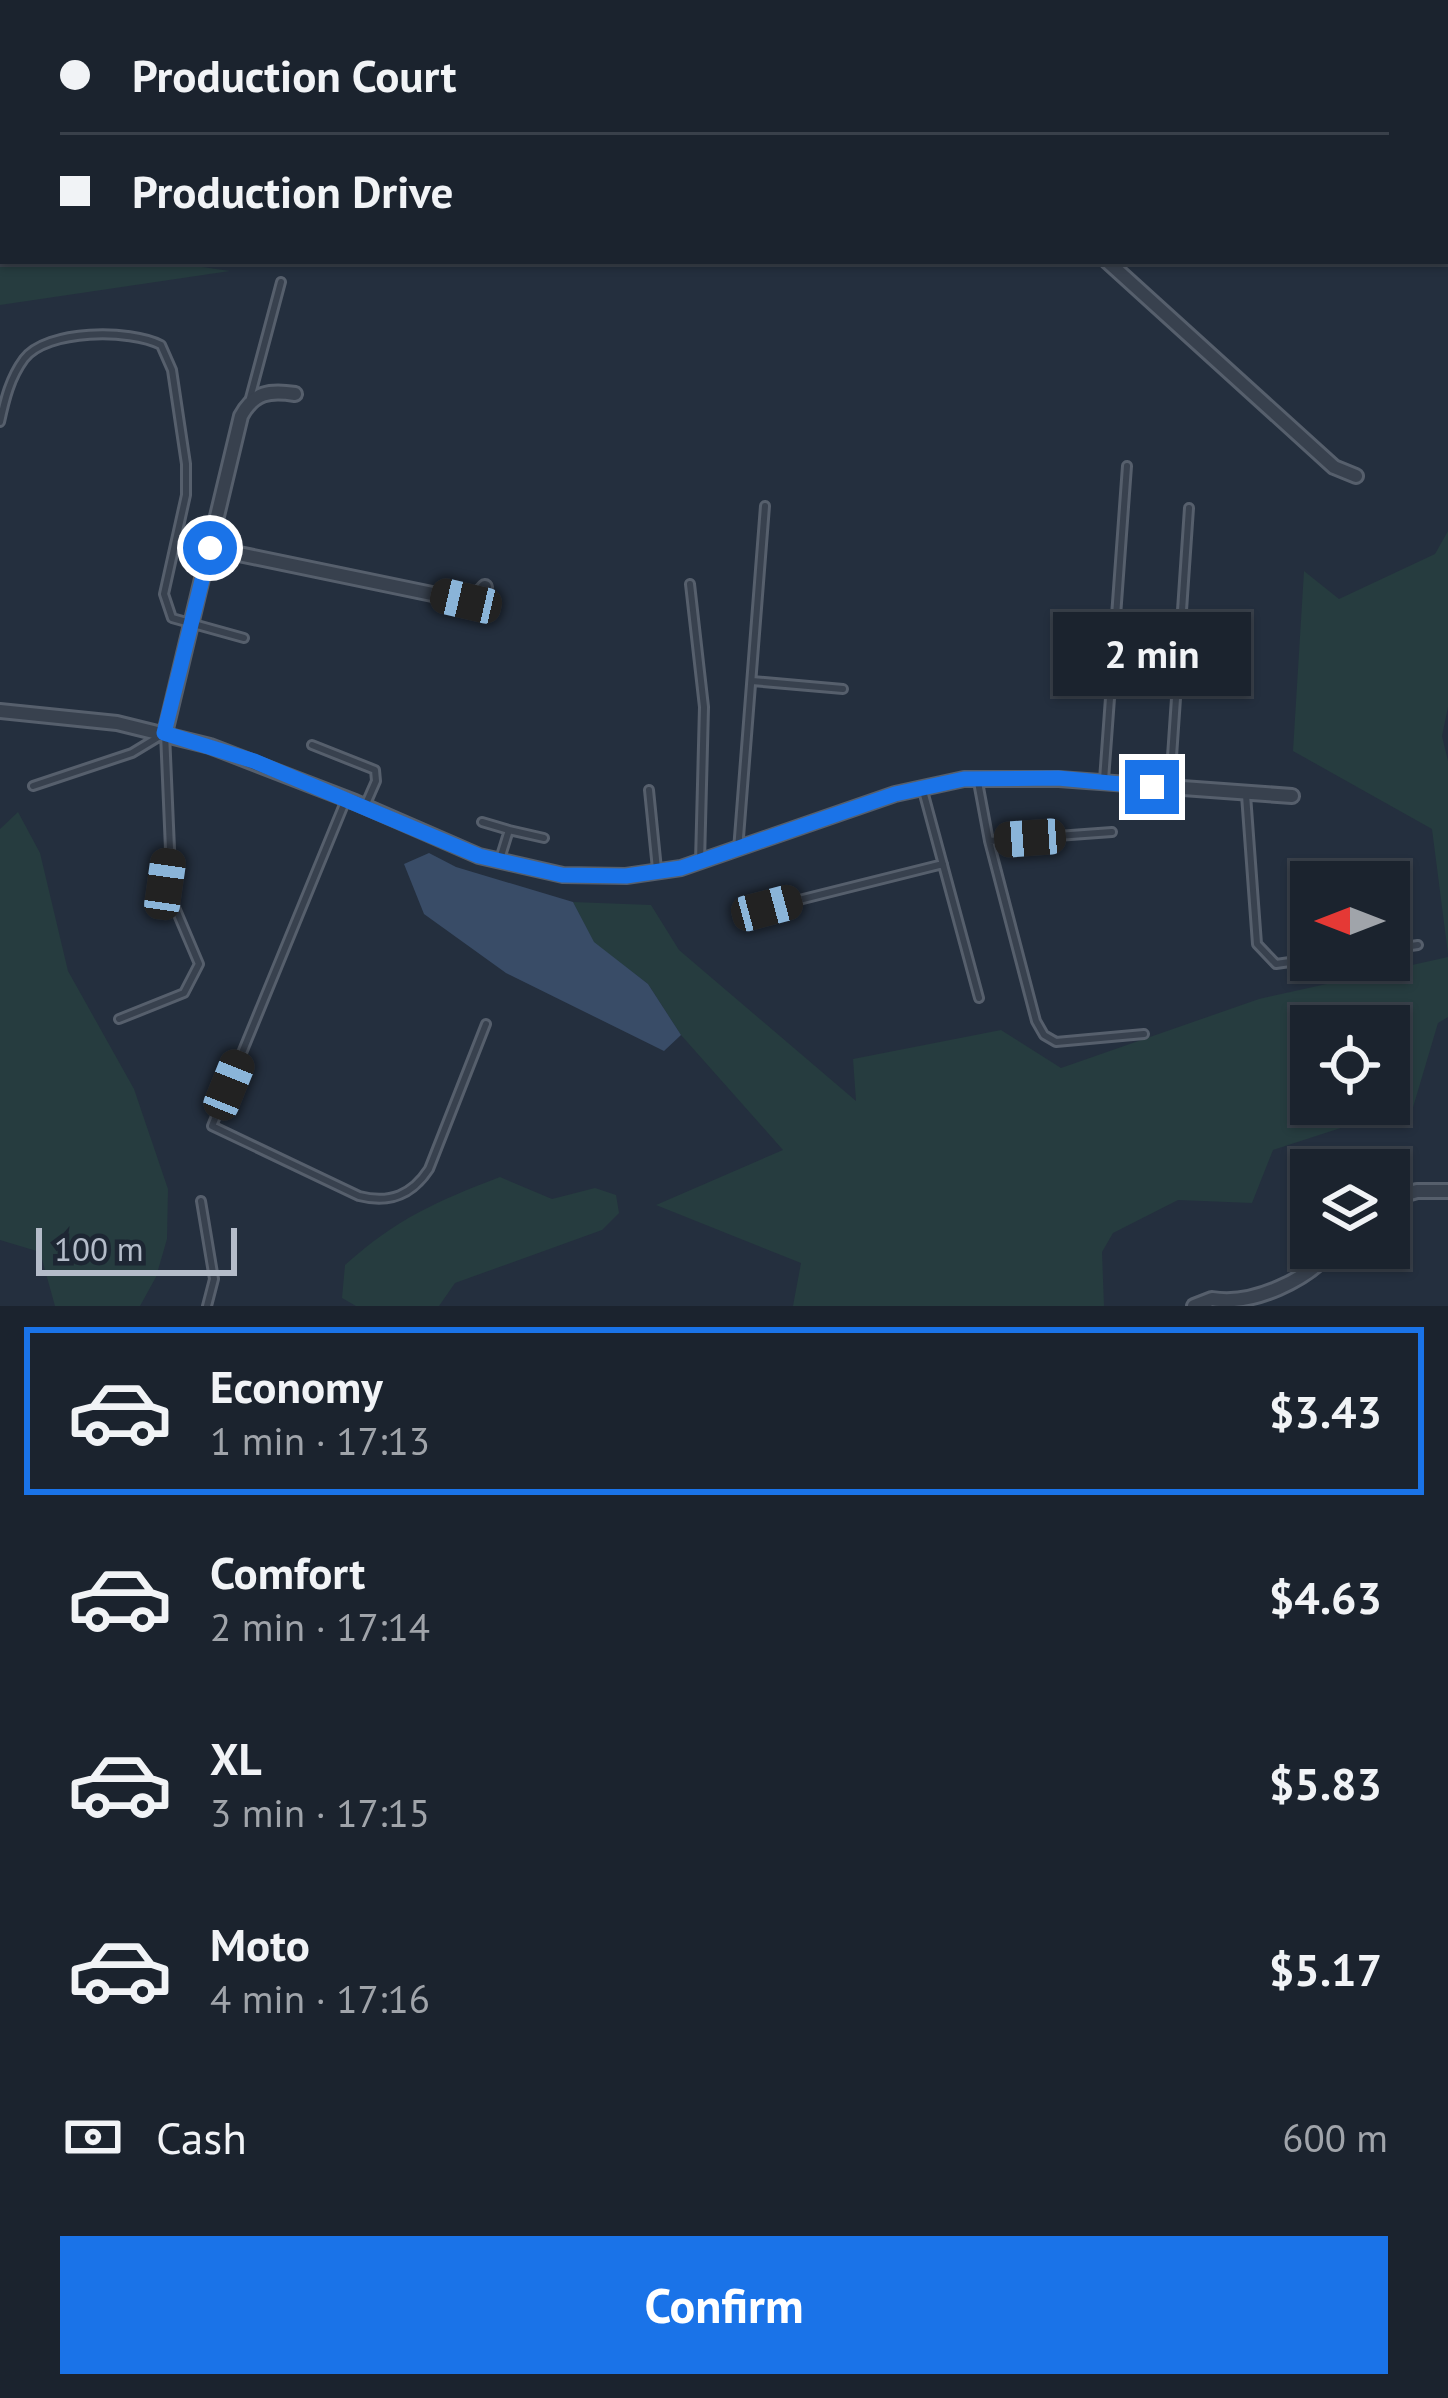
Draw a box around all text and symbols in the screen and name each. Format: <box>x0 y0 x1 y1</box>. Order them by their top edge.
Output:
text: Production Court <box>132 46 456 104</box>
text: Production Drive <box>132 162 453 220</box>
route start <box>183 521 237 575</box>
car <box>427 575 505 627</box>
callout: 2 min <box>1053 613 1251 697</box>
text: 2 min <box>1104 628 1200 679</box>
route end <box>1125 760 1179 814</box>
car <box>993 818 1067 858</box>
car <box>142 846 188 922</box>
north arrow <box>1290 861 1410 981</box>
map controls <box>1290 861 1410 1269</box>
car <box>728 881 806 935</box>
button: locate <box>1290 1005 1410 1125</box>
car <box>199 1045 259 1125</box>
button: layers <box>1290 1149 1410 1269</box>
scale bar <box>36 1222 237 1275</box>
text: 100 m <box>54 1227 144 1270</box>
icon: car <box>66 1357 174 1465</box>
text: Economy <box>210 1357 383 1415</box>
text: $3.43 <box>1269 1382 1382 1440</box>
text: 1 min · 17:13 <box>210 1415 430 1466</box>
icon: car <box>66 1543 174 1651</box>
text: Comfort <box>210 1543 365 1601</box>
text: $4.63 <box>1269 1568 1382 1626</box>
text: 2 min · 17:14 <box>210 1601 430 1652</box>
icon: car <box>66 1729 174 1837</box>
text: XL <box>210 1729 262 1787</box>
text: $5.83 <box>1269 1754 1382 1812</box>
text: 3 min · 17:15 <box>210 1787 430 1838</box>
icon: car <box>66 1915 174 2023</box>
text: Moto <box>210 1915 310 1973</box>
text: $5.17 <box>1269 1940 1382 1998</box>
text: 4 min · 17:16 <box>210 1973 430 2024</box>
icon: cash <box>60 2104 126 2170</box>
text: Cash <box>156 2108 247 2166</box>
text: 600 m <box>1282 2112 1388 2163</box>
button: Confirm <box>60 2236 1388 2374</box>

